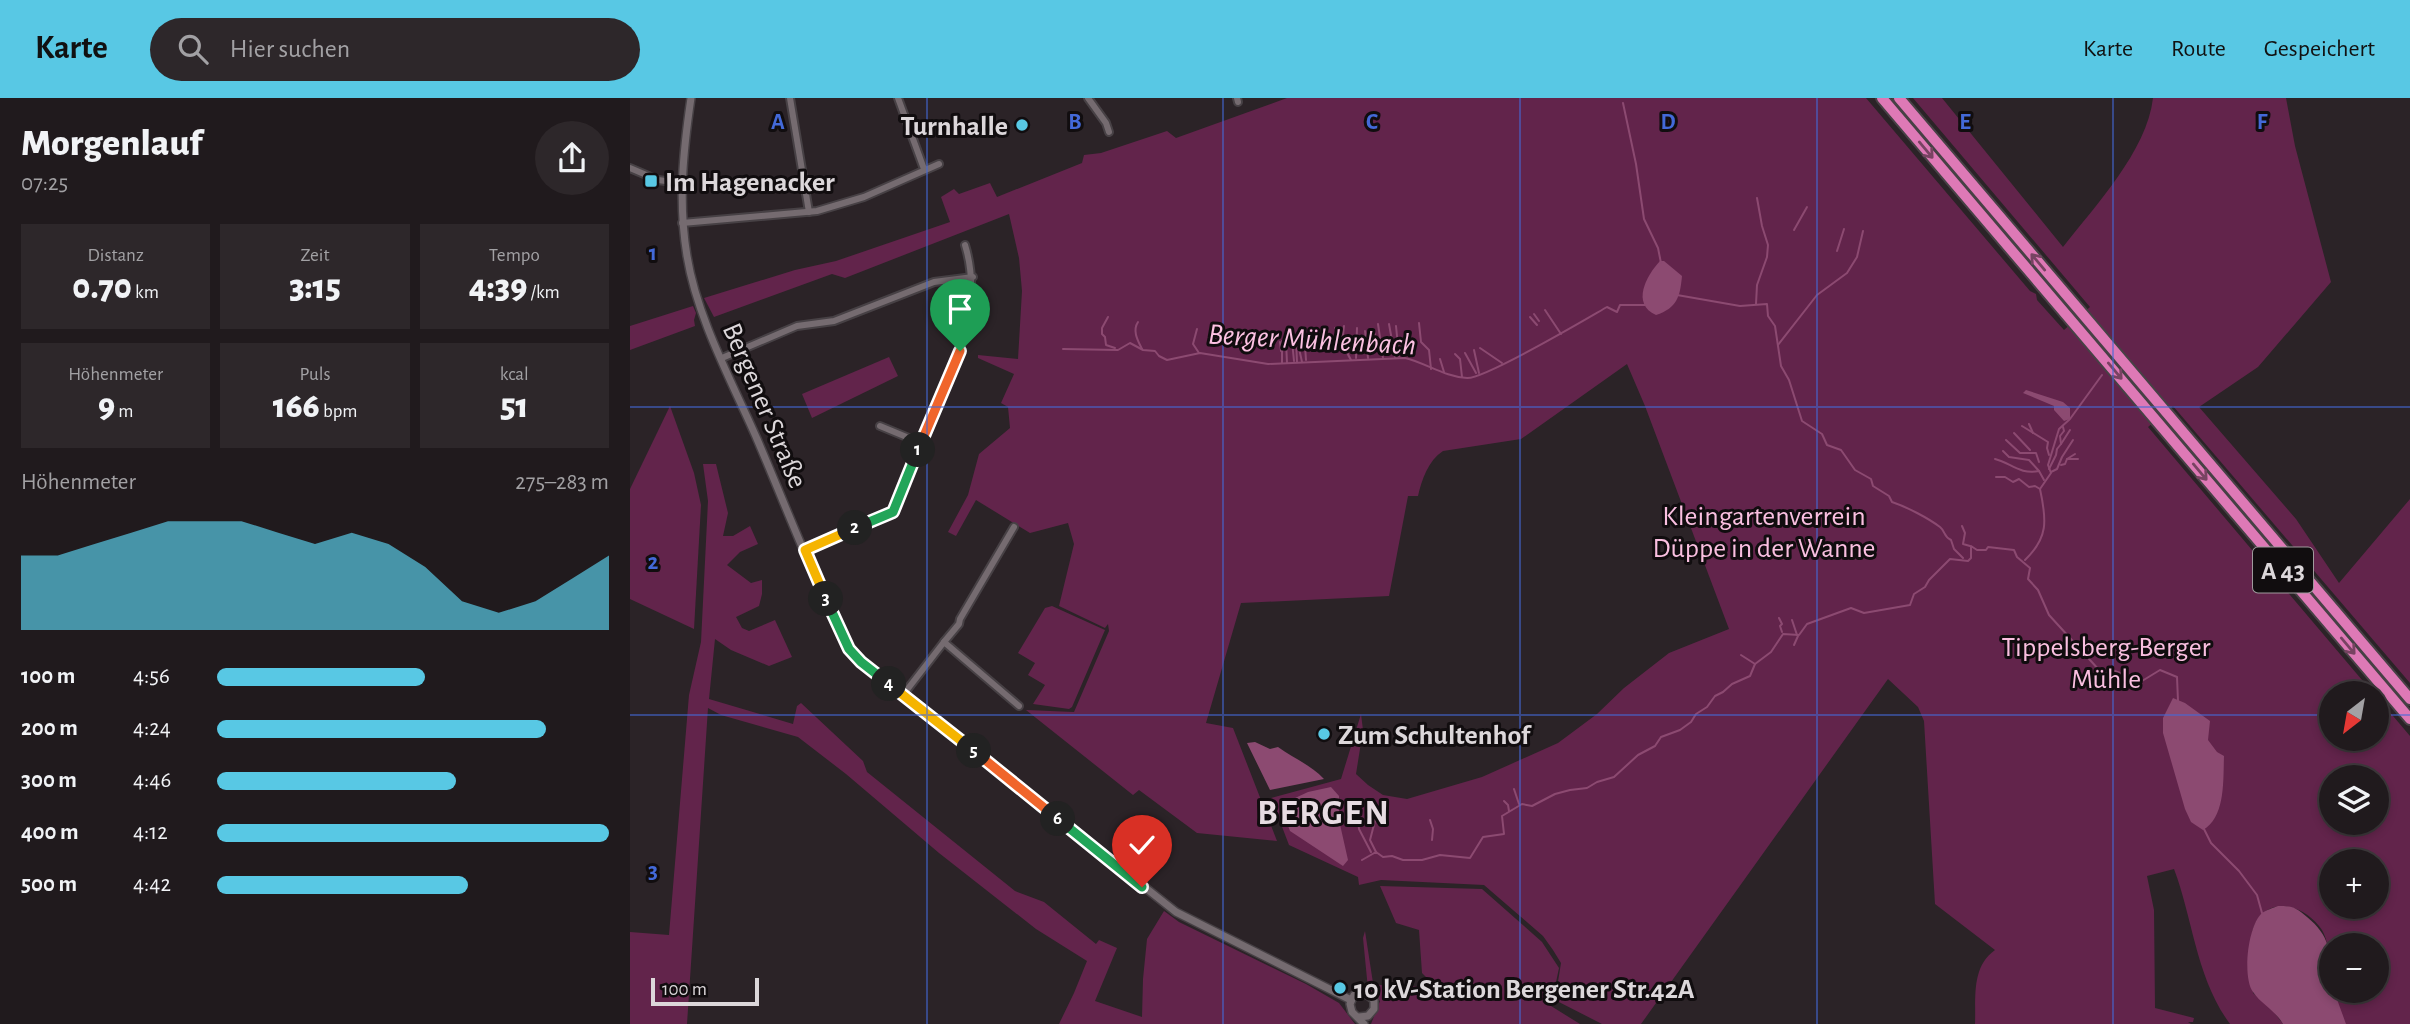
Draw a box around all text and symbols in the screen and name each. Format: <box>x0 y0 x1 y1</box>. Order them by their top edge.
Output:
search box <box>150 18 640 81</box>
icon: search <box>174 30 212 68</box>
text: Karte <box>35 32 108 65</box>
text: Hier suchen <box>230 36 350 62</box>
text: Karte <box>2083 37 2133 61</box>
text: Route <box>2171 37 2226 61</box>
text: Gespeichert <box>2264 37 2375 61</box>
text: A <box>771 111 785 134</box>
text: B <box>1068 111 1082 134</box>
text: C <box>1366 111 1378 134</box>
text: D <box>1660 111 1676 134</box>
text: E <box>1959 111 1971 134</box>
text: F <box>2257 111 2268 134</box>
place label: Turnhalle <box>900 113 1008 141</box>
marker: Turnhalle <box>1014 117 1030 133</box>
button: share <box>535 121 609 195</box>
text: Morgenlauf <box>21 125 202 163</box>
one-way arrow <box>1918 141 1934 159</box>
place label: Im Hagenacker <box>665 169 835 197</box>
text: 07:25 <box>21 172 68 195</box>
marker: Im Hagenacker <box>643 173 659 189</box>
text: 1 <box>649 242 657 265</box>
text: Distanz <box>88 246 144 265</box>
text: Zeit <box>301 246 329 265</box>
text: Tempo <box>489 246 540 265</box>
one-way arrow <box>2030 253 2046 271</box>
text: 0.70 <box>72 270 132 305</box>
text: 3:15 <box>289 270 341 305</box>
text: 4:39 <box>469 270 527 305</box>
pin <box>930 279 990 351</box>
text: km <box>132 283 159 302</box>
text: /km <box>527 283 560 302</box>
icon: arrive <box>941 290 979 328</box>
street label: Bergener Straße <box>717 319 812 493</box>
water label: Berger Mühlenbach <box>1207 320 1417 360</box>
one-way arrow <box>2107 362 2123 380</box>
text: Höhenmeter <box>68 365 163 384</box>
text: Puls <box>299 365 331 384</box>
text: kcal <box>500 365 529 384</box>
text: 9 <box>98 389 115 424</box>
text: 166 <box>273 389 320 424</box>
text: 51 <box>500 389 528 424</box>
text: m <box>115 402 133 421</box>
text: bpm <box>320 402 357 421</box>
pin: 1 <box>900 432 936 468</box>
text: 1 <box>914 440 921 459</box>
one-way arrow <box>2192 463 2208 481</box>
text: Höhenmeter <box>21 471 136 494</box>
text: 275–283 m <box>515 471 609 494</box>
park label: Kleingartenverrein Düppe in der Wanne <box>1653 503 1876 563</box>
pin: 2 <box>838 510 873 546</box>
text: 2 <box>850 518 859 537</box>
road number: A 43 <box>2253 548 2313 592</box>
text: 2 <box>648 551 659 574</box>
pin: 3 <box>808 582 844 616</box>
text: 3 <box>821 589 830 608</box>
park label: Tippelsberg-Berger Mühle <box>2001 634 2211 694</box>
one-way arrow <box>2340 636 2355 654</box>
text: 100 m <box>21 665 75 688</box>
text: 4:56 <box>133 665 170 688</box>
pin: 4 <box>872 666 906 702</box>
text: 4 <box>884 674 893 693</box>
north arrow <box>2319 681 2389 751</box>
map controls <box>2319 681 2389 1003</box>
text: 200 m <box>21 717 78 740</box>
text: 4:24 <box>133 717 171 740</box>
place label: Zum Schultenhof <box>1338 722 1532 750</box>
marker: Zum Schultenhof <box>1316 726 1332 742</box>
pin: 5 <box>956 734 992 768</box>
text: 5 <box>969 741 978 760</box>
button: layers <box>2319 765 2389 835</box>
text: 300 m <box>21 769 77 792</box>
text: 4:46 <box>133 769 171 792</box>
district label: BERGEN <box>1257 796 1391 831</box>
pin: 6 <box>1040 802 1076 836</box>
text: 6 <box>1053 809 1062 828</box>
pin <box>1112 815 1172 887</box>
text: 400 m <box>21 821 79 844</box>
text: 4:12 <box>133 821 168 844</box>
icon: check <box>1123 826 1161 864</box>
button: + <box>2319 849 2389 919</box>
text: 3 <box>648 860 658 883</box>
text: 500 m <box>21 873 77 896</box>
text: 4:42 <box>133 873 171 896</box>
button: − <box>2319 933 2389 1003</box>
scale bar <box>651 975 760 1007</box>
place label: 10 kV-Station Bergener Str.42A <box>1354 976 1695 1004</box>
text: 100 m <box>662 980 707 999</box>
marker: 10 kV-Station Bergener Str.42A <box>1332 980 1348 996</box>

